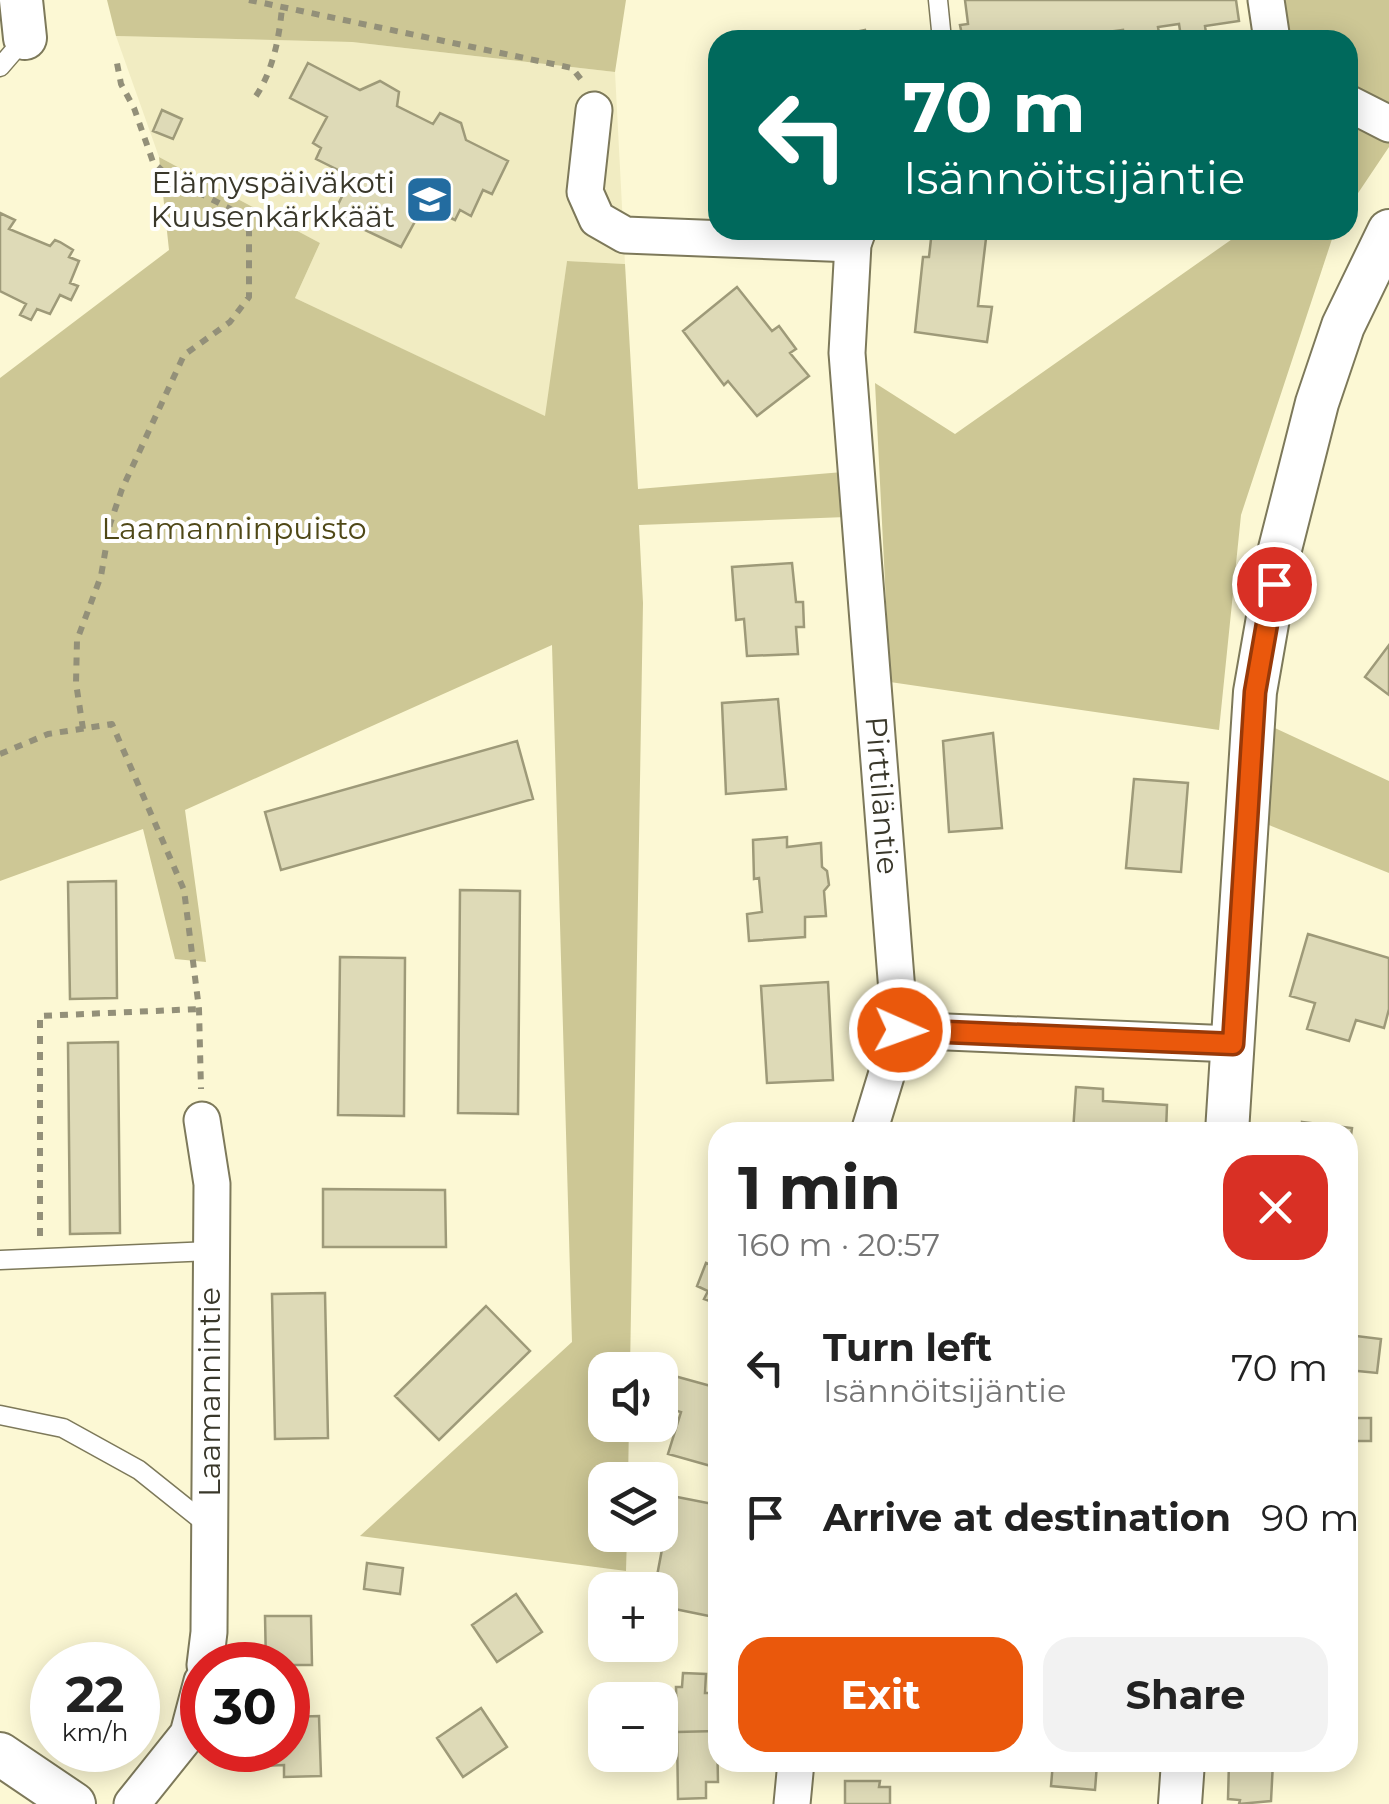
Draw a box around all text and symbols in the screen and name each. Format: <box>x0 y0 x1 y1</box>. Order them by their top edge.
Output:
text: 70 m <box>903 64 1086 150</box>
icon: left <box>738 70 868 200</box>
text: Isännöitsijäntie <box>903 150 1245 205</box>
place label: Elämyspäiväkoti Kuusenkärkkäät <box>151 164 395 235</box>
school or university icon: Elämyspäiväkoti Kuusenkärkkäät <box>404 174 456 226</box>
park label: Laamanninpuisto <box>101 510 367 547</box>
pin <box>1232 542 1317 627</box>
icon: arrive <box>1247 557 1302 612</box>
street label: Pirttiläntie <box>858 715 907 876</box>
position arrow <box>848 978 952 1082</box>
text: 1 min <box>738 1151 901 1224</box>
button: close <box>1223 1155 1328 1260</box>
text: 160 m · 20:57 <box>738 1225 940 1264</box>
street label: Laamannintie <box>191 1287 228 1497</box>
text: Turn left <box>823 1324 992 1371</box>
icon: left <box>738 1340 793 1395</box>
text: 70 m <box>1231 1344 1328 1391</box>
map controls <box>588 1352 678 1772</box>
button: sound <box>588 1352 678 1442</box>
text: Isännöitsijäntie <box>823 1371 1066 1410</box>
button: layers <box>588 1462 678 1552</box>
icon: arrive <box>738 1490 793 1545</box>
text: Arrive at destination <box>823 1494 1231 1541</box>
text: 90 m <box>1261 1494 1359 1541</box>
button: + <box>588 1572 678 1662</box>
button: Exit <box>738 1637 1023 1752</box>
button: Share <box>1043 1637 1328 1752</box>
speed limit sign: 30 <box>180 1642 310 1772</box>
text: 22 <box>66 1664 125 1725</box>
button: − <box>588 1682 678 1772</box>
text: km/h <box>62 1717 128 1747</box>

